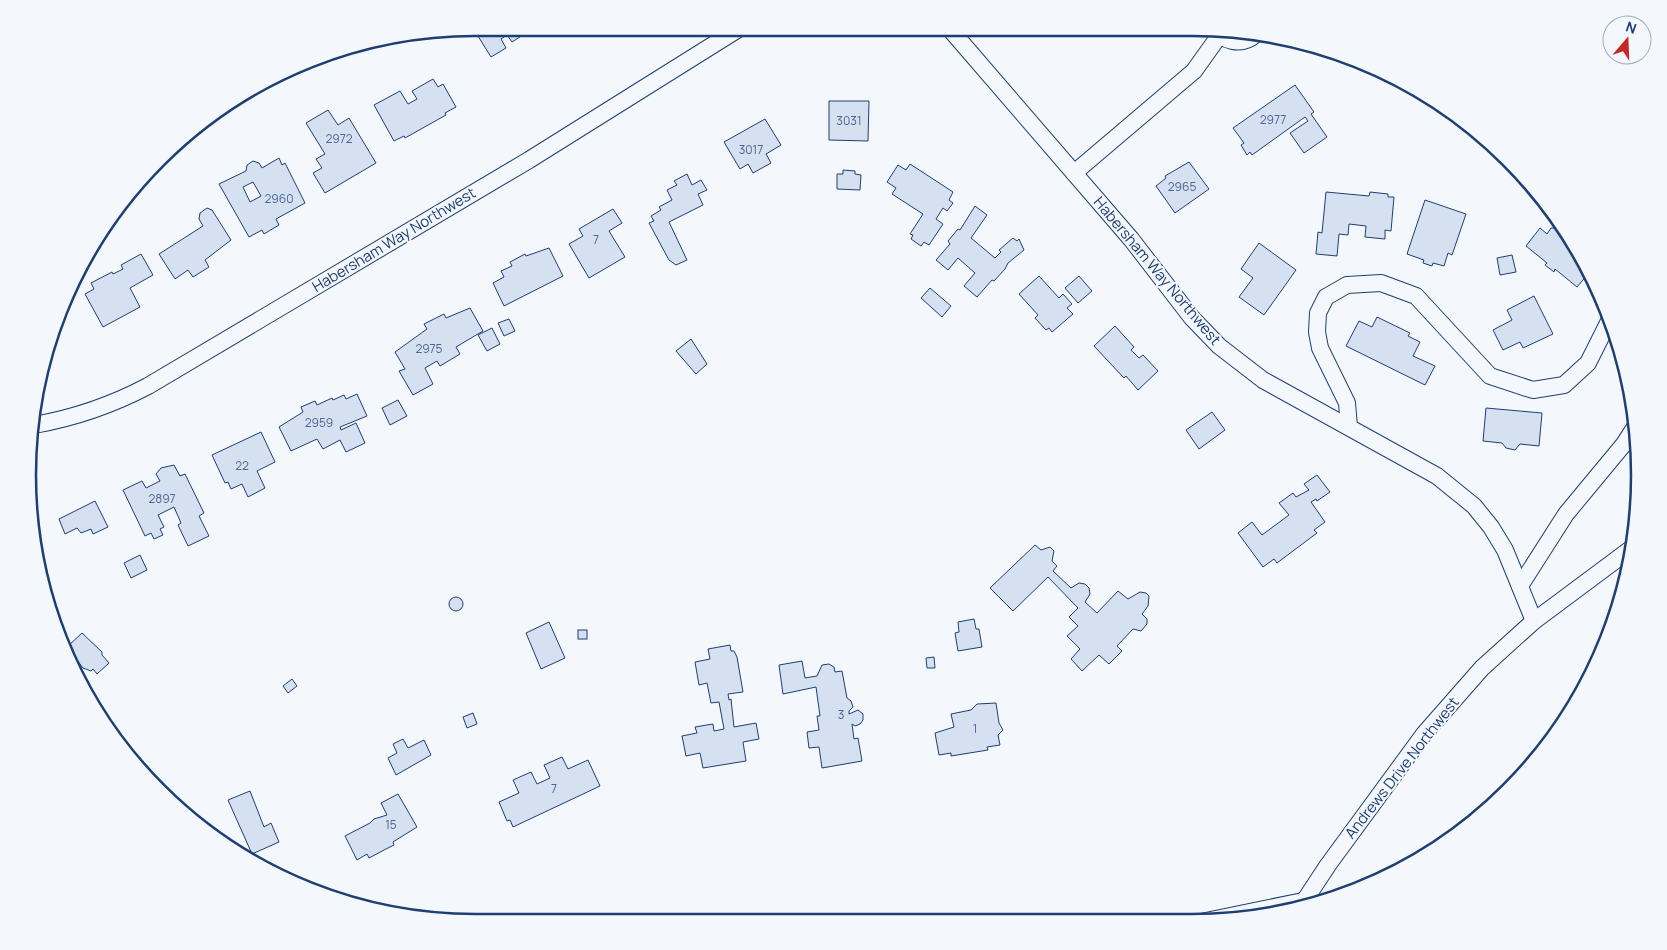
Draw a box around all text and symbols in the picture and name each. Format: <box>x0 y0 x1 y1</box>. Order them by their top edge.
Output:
north arrow <box>1602 15 1652 65</box>
text: N <box>1624 17 1639 38</box>
house number: 2977 <box>1260 111 1286 128</box>
house number: 3031 <box>836 112 862 129</box>
house number: 2972 <box>326 130 353 147</box>
house number: 3017 <box>739 141 763 158</box>
house number: 2965 <box>1168 178 1196 195</box>
street label: Habersham Way Northwest <box>308 182 480 297</box>
house number: 2960 <box>264 190 294 207</box>
street label: Habersham Way Northwest <box>1089 192 1226 349</box>
house number: 7 <box>593 231 599 248</box>
house number: 2975 <box>415 340 443 357</box>
house number: 2959 <box>305 414 333 431</box>
house number: 22 <box>235 457 249 474</box>
house number: 2897 <box>148 490 176 507</box>
street label: Andrews Drive Northwest <box>1340 692 1464 843</box>
house number: 3 <box>838 706 844 723</box>
house number: 1 <box>973 720 977 737</box>
house number: 7 <box>551 780 557 797</box>
house number: 15 <box>385 816 397 833</box>

